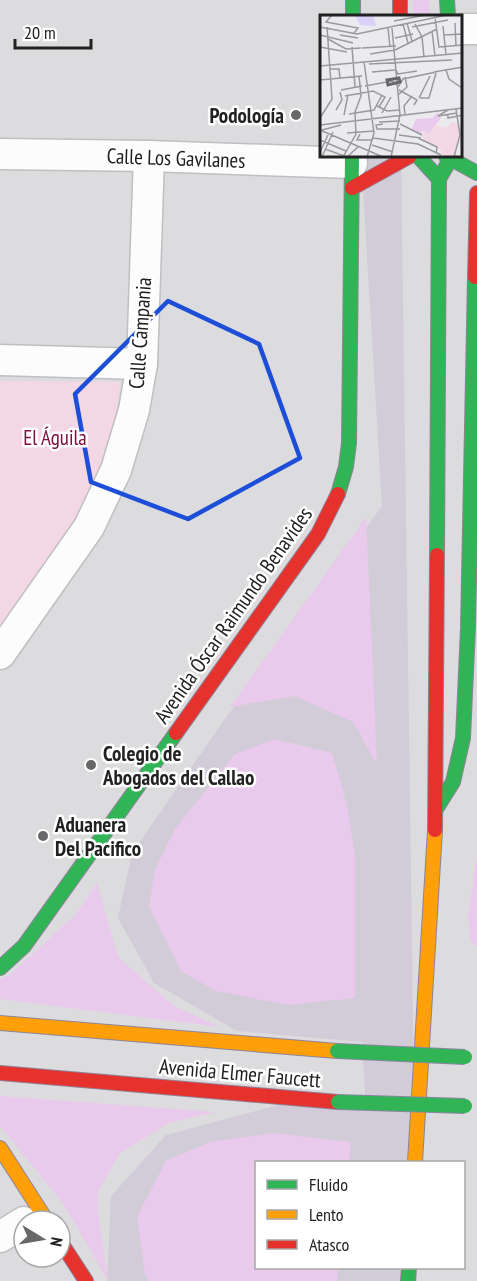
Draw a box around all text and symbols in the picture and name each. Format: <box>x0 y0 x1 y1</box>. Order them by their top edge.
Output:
scale bar <box>15 12 92 50</box>
inset map <box>320 15 462 158</box>
text: 20 m <box>24 21 56 44</box>
place label: Podología <box>209 102 284 129</box>
marker: Podología <box>289 108 303 122</box>
street label: Calle Los Gavilanes <box>106 142 246 174</box>
street label: Calle Campania <box>123 276 157 390</box>
park label: El Águila <box>23 424 87 451</box>
street label: Avenida Óscar Raimundo Benavides <box>148 502 318 728</box>
place label: Colegio de Abogados del Callao <box>102 740 254 791</box>
marker: Colegio de Abogados del Callao <box>84 758 98 772</box>
place label: Aduanera Del Pacifico <box>54 811 141 862</box>
marker: Aduanera Del Pacifico <box>36 829 50 843</box>
street label: Avenida Elmer Faucett <box>158 1052 322 1094</box>
legend <box>255 1161 465 1269</box>
text: Fluido <box>309 1173 348 1196</box>
text: Lento <box>309 1203 344 1226</box>
north arrow <box>12 1209 72 1269</box>
text: Atasco <box>309 1233 350 1256</box>
text: N <box>46 1236 67 1248</box>

